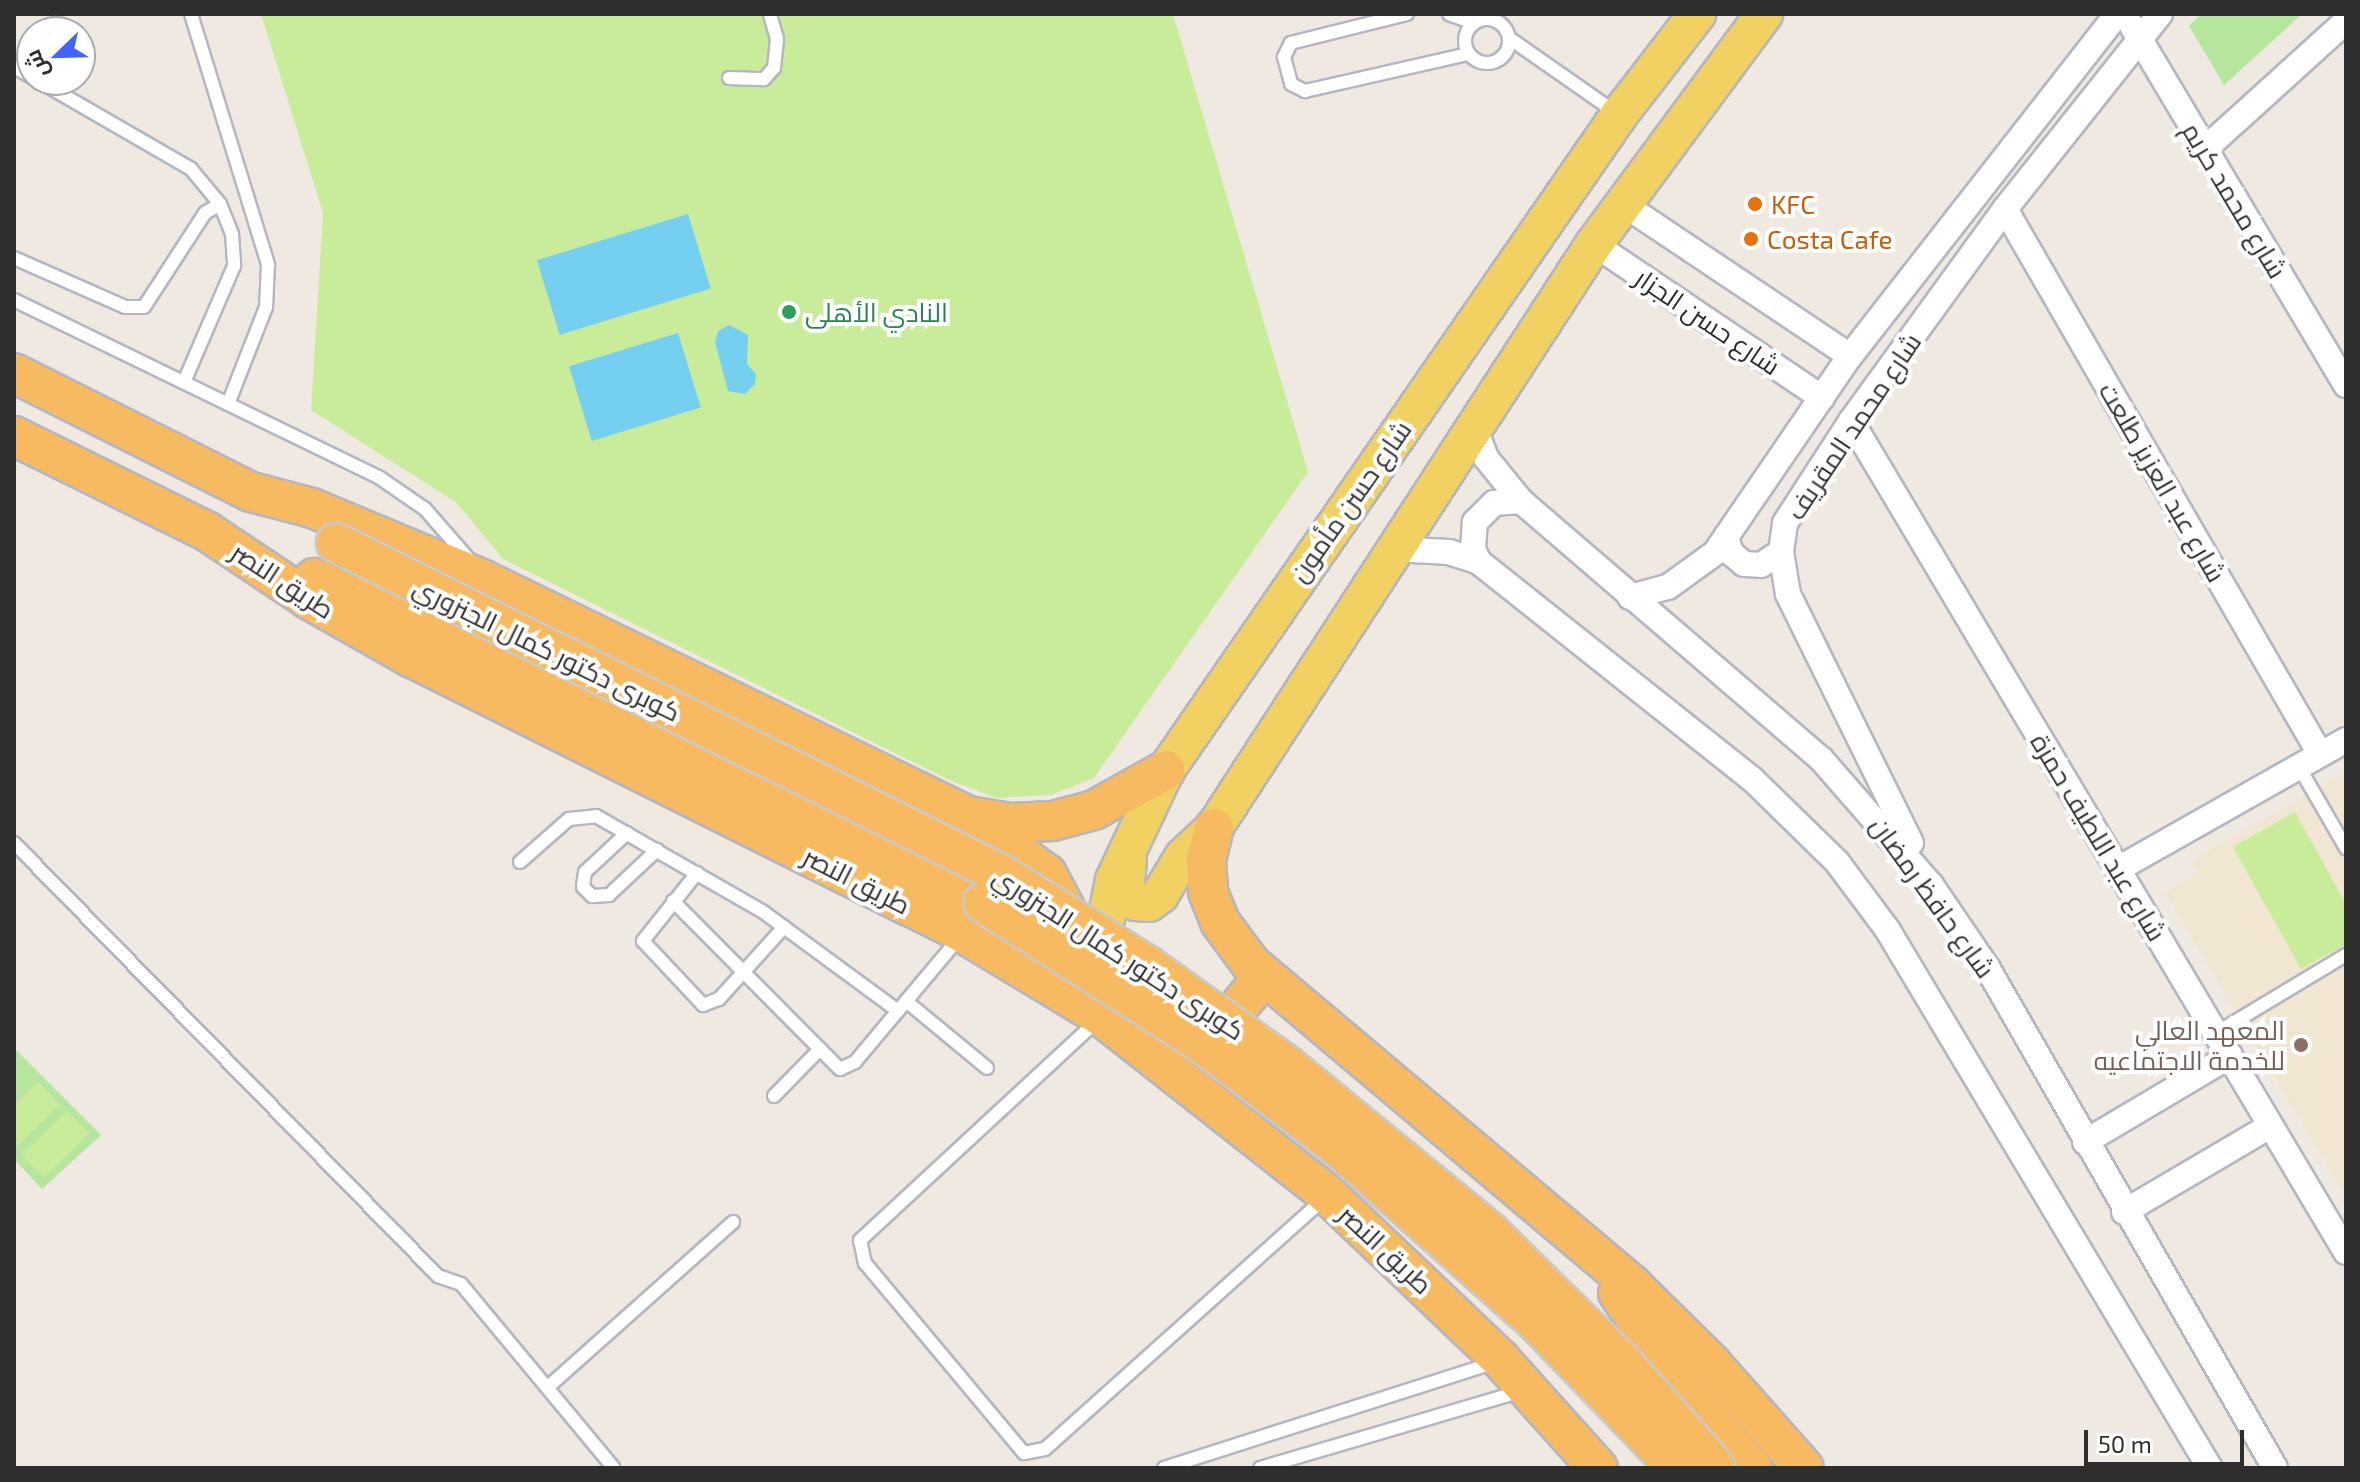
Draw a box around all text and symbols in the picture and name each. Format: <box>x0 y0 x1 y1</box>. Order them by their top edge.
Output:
north arrow <box>16 16 96 96</box>
text: ش <box>18 47 53 83</box>
street label: شارع محمد كريم <box>2176 117 2294 283</box>
place label: KFC <box>1771 188 1815 220</box>
marker: KFC <box>1746 195 1764 213</box>
place label: Costa Cafe <box>1767 223 1893 255</box>
marker: Costa Cafe <box>1742 230 1760 248</box>
street label: شارع حسن الجزار <box>1630 261 1786 381</box>
place label: النادي الأهلى <box>805 296 948 328</box>
marker: النادي الأهلى <box>780 303 798 321</box>
street label: شارع محمد المقريف <box>1779 327 1927 525</box>
street label: شارع عبد العزيز طلعت <box>2093 377 2233 587</box>
street label: شارع حسن مأمون <box>1283 414 1417 588</box>
street label: طريق النصر <box>226 535 340 625</box>
street label: كوبرى دكتور كمال الجنزوري <box>408 571 686 727</box>
street label: شارع عبد اللطيف حمزة <box>2025 728 2173 946</box>
street label: شارع حافظ رمضان <box>1864 810 2002 984</box>
street label: طريق النصر <box>798 840 916 920</box>
street label: كوبرى دكتور كمال الجنزوري <box>987 860 1251 1046</box>
place label: المعهد العالي للخدمة الاجتماعيه <box>2094 1014 2285 1076</box>
marker: المعهد العالي للخدمة الاجتماعيه <box>2292 1036 2310 1054</box>
street label: طريق النصر <box>1333 1198 1439 1300</box>
scale bar <box>2088 1414 2248 1464</box>
text: 50 m <box>2098 1429 2152 1458</box>

